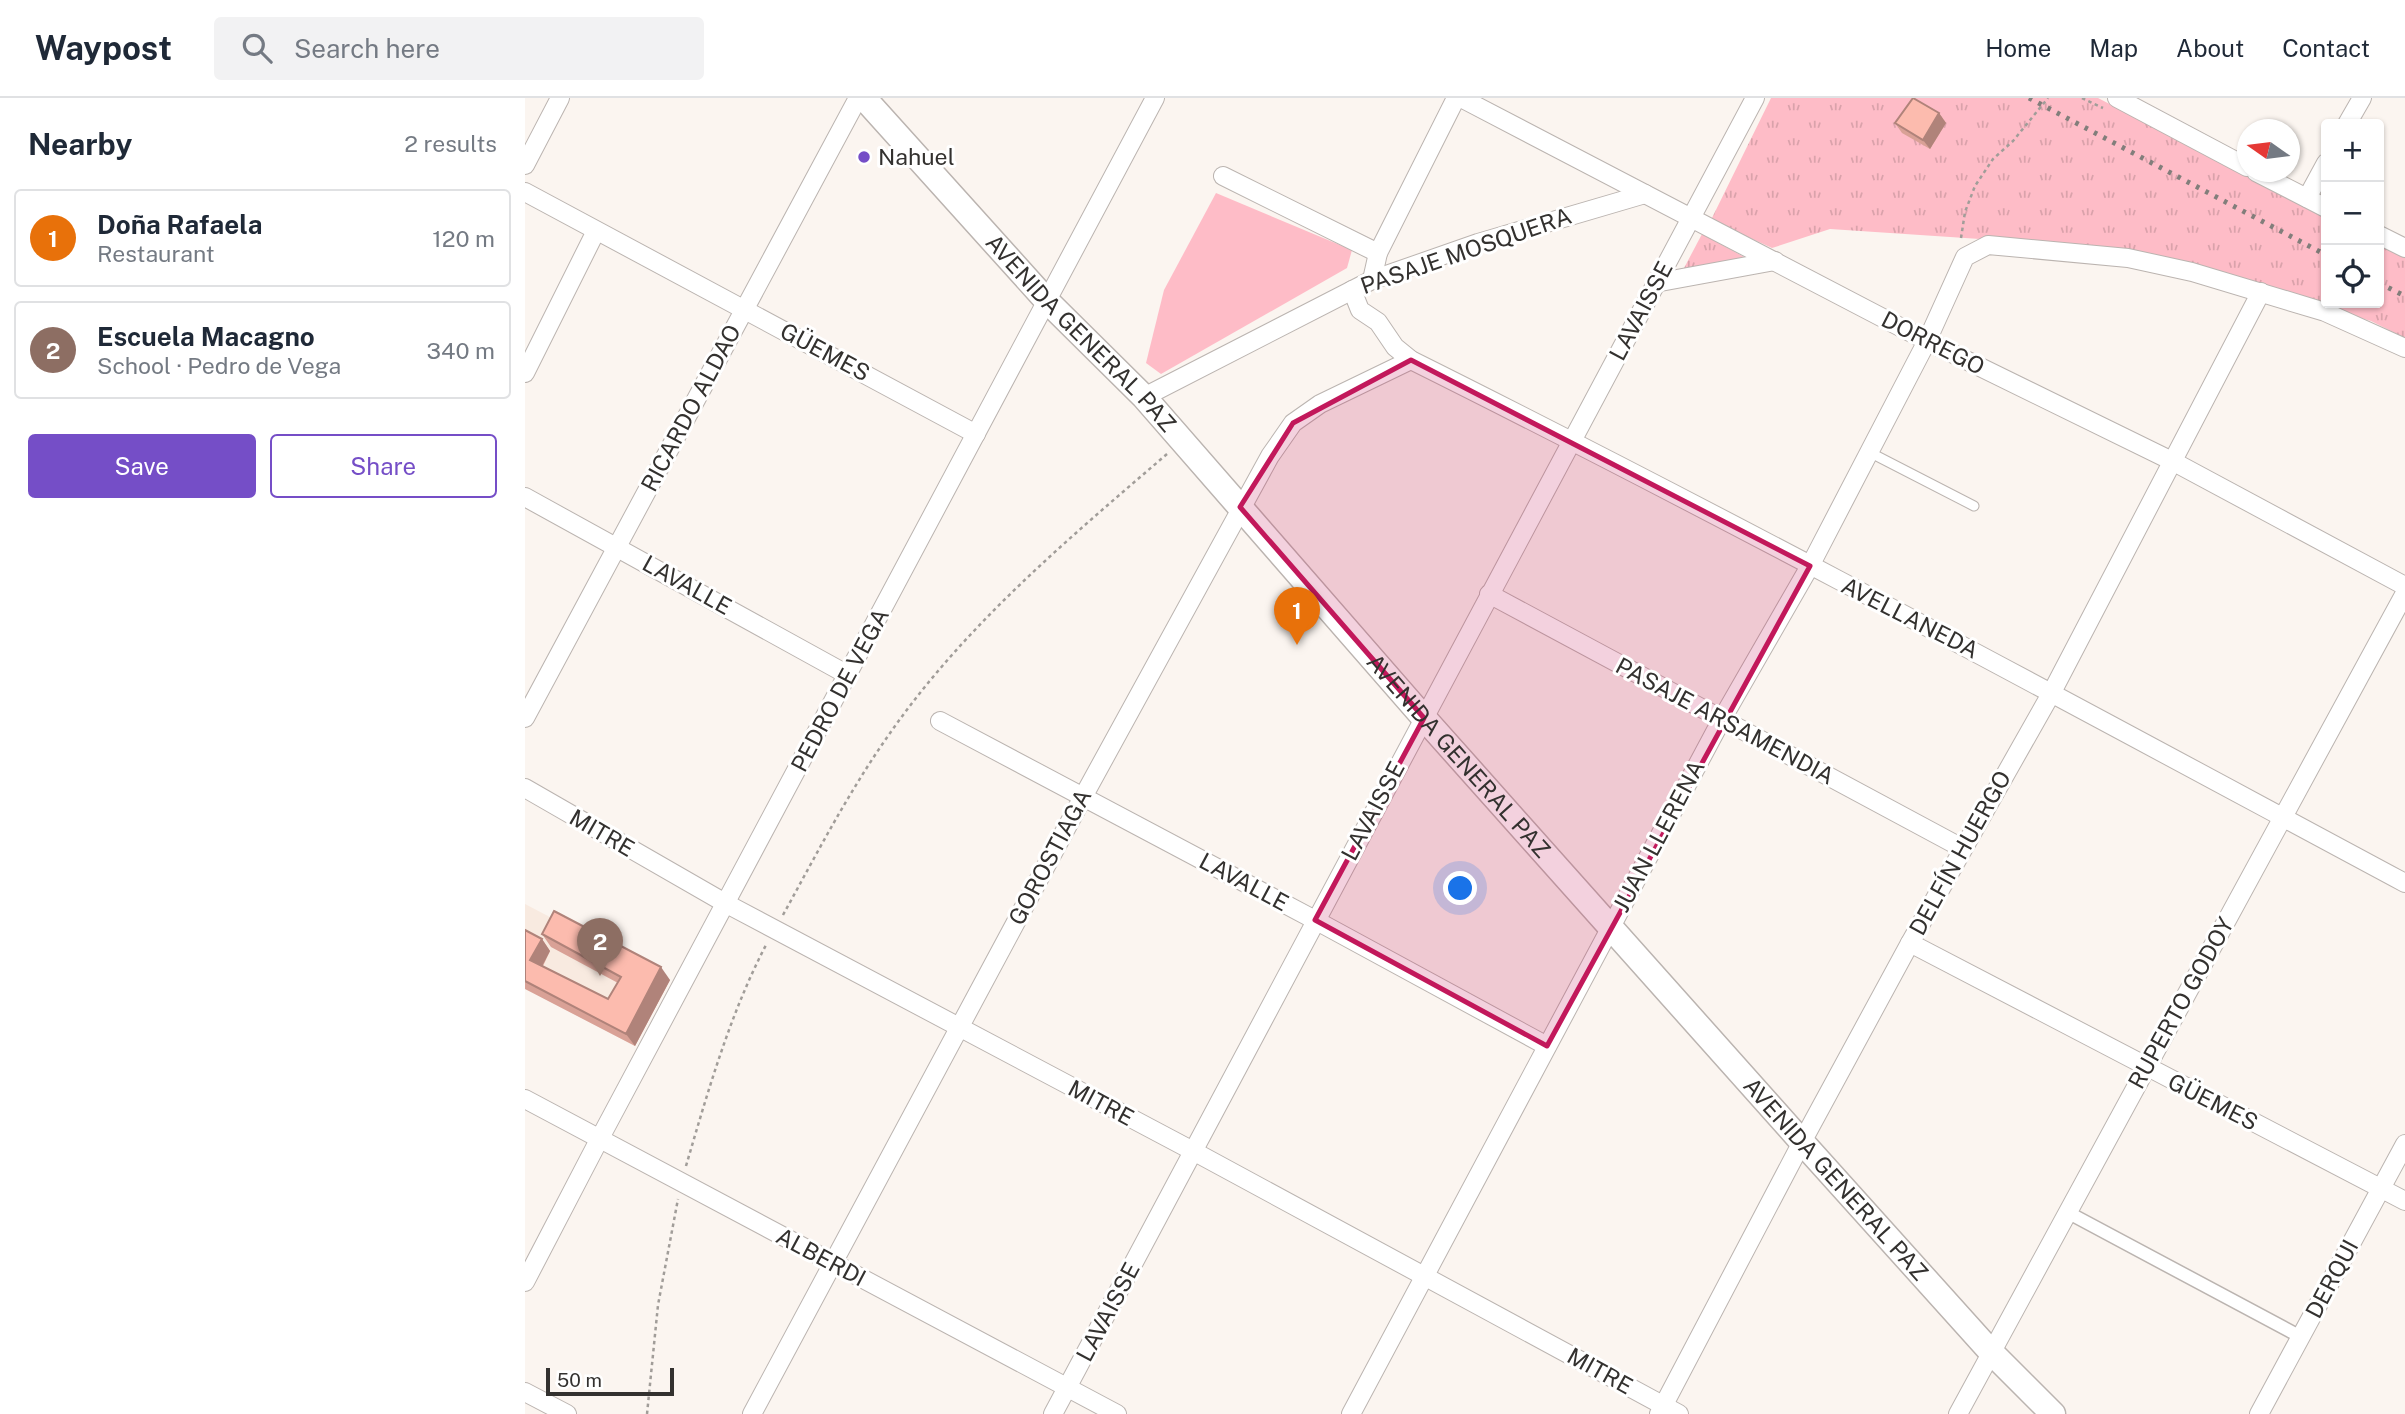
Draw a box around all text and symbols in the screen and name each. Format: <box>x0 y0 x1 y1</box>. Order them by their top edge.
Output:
search box <box>214 17 704 80</box>
text: Waypost <box>35 29 172 67</box>
icon: search <box>238 29 276 67</box>
text: Search here <box>294 33 440 64</box>
text: Home <box>1985 34 2051 62</box>
text: Map <box>2089 34 2138 62</box>
text: About <box>2176 34 2244 62</box>
text: Contact <box>2282 34 2370 62</box>
north arrow <box>2237 119 2300 182</box>
map controls <box>2321 119 2384 308</box>
button: + <box>2321 119 2384 182</box>
text: Nearby <box>28 126 132 162</box>
text: 2 results <box>404 130 497 157</box>
place label: Nahuel <box>878 143 955 170</box>
marker: Nahuel <box>856 149 872 165</box>
button: − <box>2321 182 2384 245</box>
street label: PASAJE MOSQUERA <box>1357 202 1575 299</box>
text: Doña Rafaela <box>97 209 262 240</box>
text: 1 <box>48 225 58 252</box>
text: 120 m <box>432 225 495 252</box>
street label: AVENIDA GENERAL PAZ <box>980 229 1182 437</box>
text: Restaurant <box>97 240 215 267</box>
button: locate <box>2321 245 2384 308</box>
street label: LAVAISSE <box>1603 257 1678 365</box>
street label: DORREGO <box>1877 305 1989 380</box>
street label: GÜEMES <box>776 317 875 386</box>
street label: RICARDO ALDAO <box>635 320 746 496</box>
text: Escuela Macagno <box>97 321 315 352</box>
text: 2 <box>46 337 60 364</box>
text: 340 m <box>427 337 495 364</box>
text: School · Pedro de Vega <box>97 352 341 379</box>
button: Save <box>28 434 256 498</box>
button: Share <box>270 434 497 498</box>
street label: LAVALLE <box>638 549 736 620</box>
street label: AVELLANEDA <box>1837 571 1983 664</box>
pin: 1 <box>1274 587 1320 645</box>
street label: PEDRO DE VEGA <box>785 603 894 776</box>
street label: AVENIDA GENERAL PAZ <box>1361 648 1556 863</box>
street label: PASAJE ARSAMENDIA <box>1611 652 1839 790</box>
street label: JUAN LLERENA <box>1607 755 1710 916</box>
street label: LAVAISSE <box>1335 757 1410 865</box>
street label: DELFÍN HUERGO <box>1903 766 2016 940</box>
street label: GOROSTIAGA <box>1002 784 1097 929</box>
street label: MITRE <box>565 803 639 862</box>
street label: LAVALLE <box>1195 847 1294 916</box>
your location <box>1443 871 1477 905</box>
street label: RUPERTO GODOY <box>2122 912 2239 1093</box>
pin: 2 <box>577 918 623 976</box>
street label: GÜEMES <box>2164 1067 2263 1136</box>
street label: AVENIDA GENERAL PAZ <box>1738 1072 1934 1286</box>
street label: MITRE <box>1064 1074 1139 1131</box>
street label: ALBERDI <box>772 1222 871 1291</box>
street label: DERQUI <box>2300 1235 2363 1323</box>
street label: LAVAISSE <box>1070 1258 1145 1366</box>
street label: MITRE <box>1563 1342 1638 1399</box>
scale bar <box>546 1365 674 1397</box>
text: 50 m <box>557 1369 602 1391</box>

